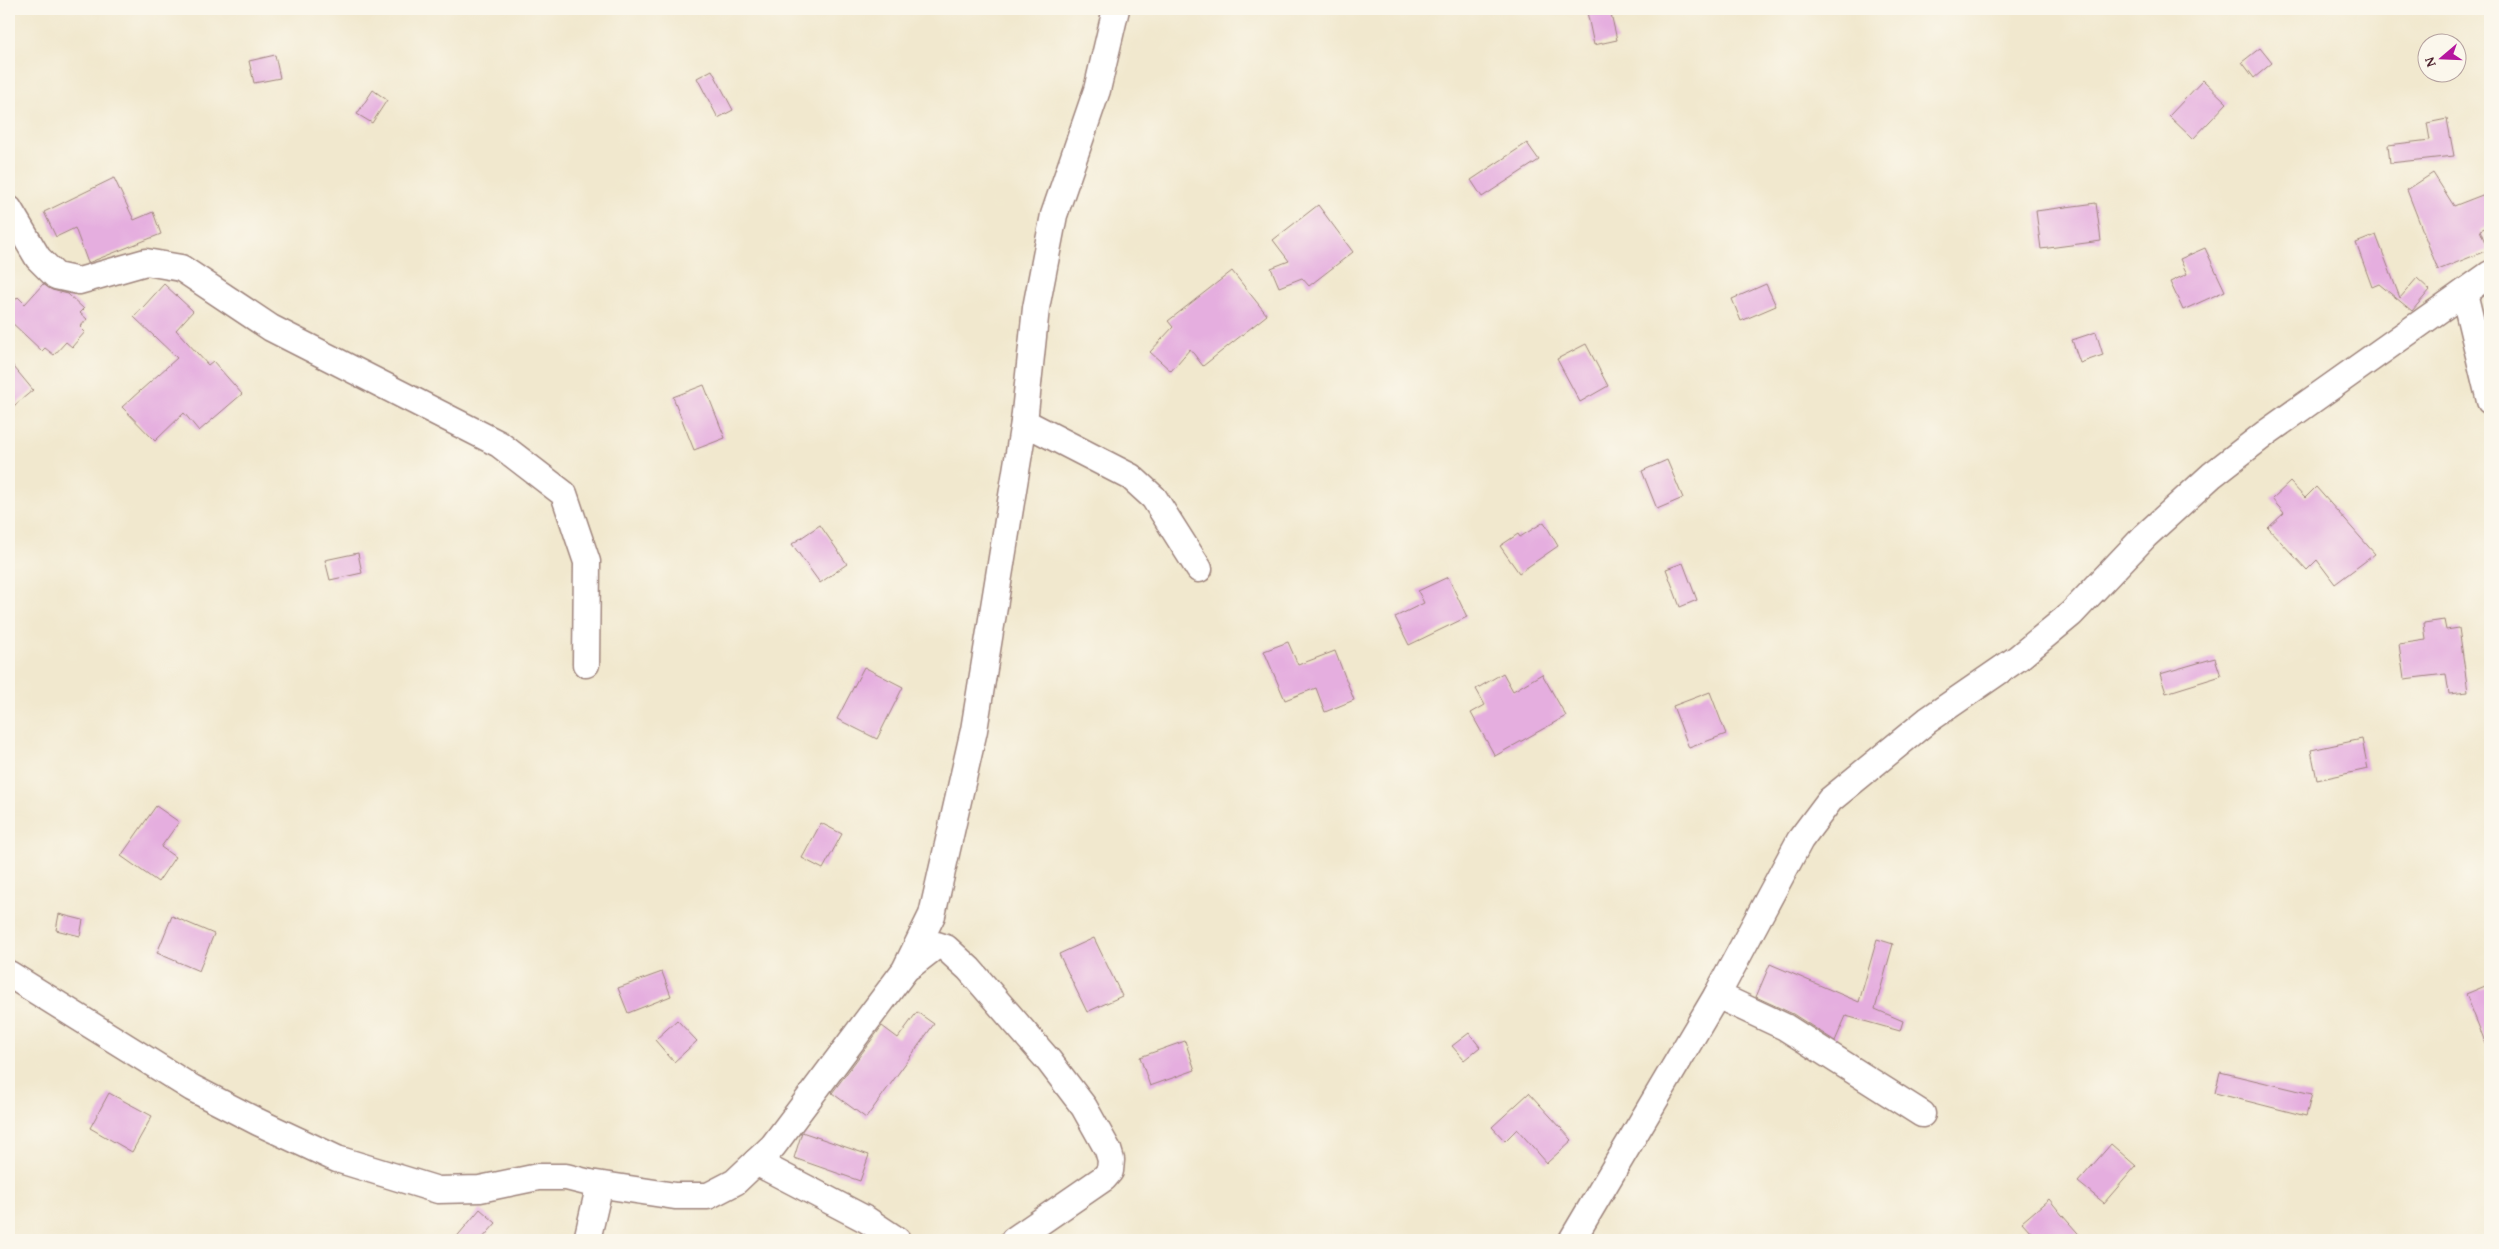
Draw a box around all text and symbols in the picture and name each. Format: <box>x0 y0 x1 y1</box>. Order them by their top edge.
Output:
north arrow <box>2416 32 2466 82</box>
text: N <box>2419 54 2441 70</box>

